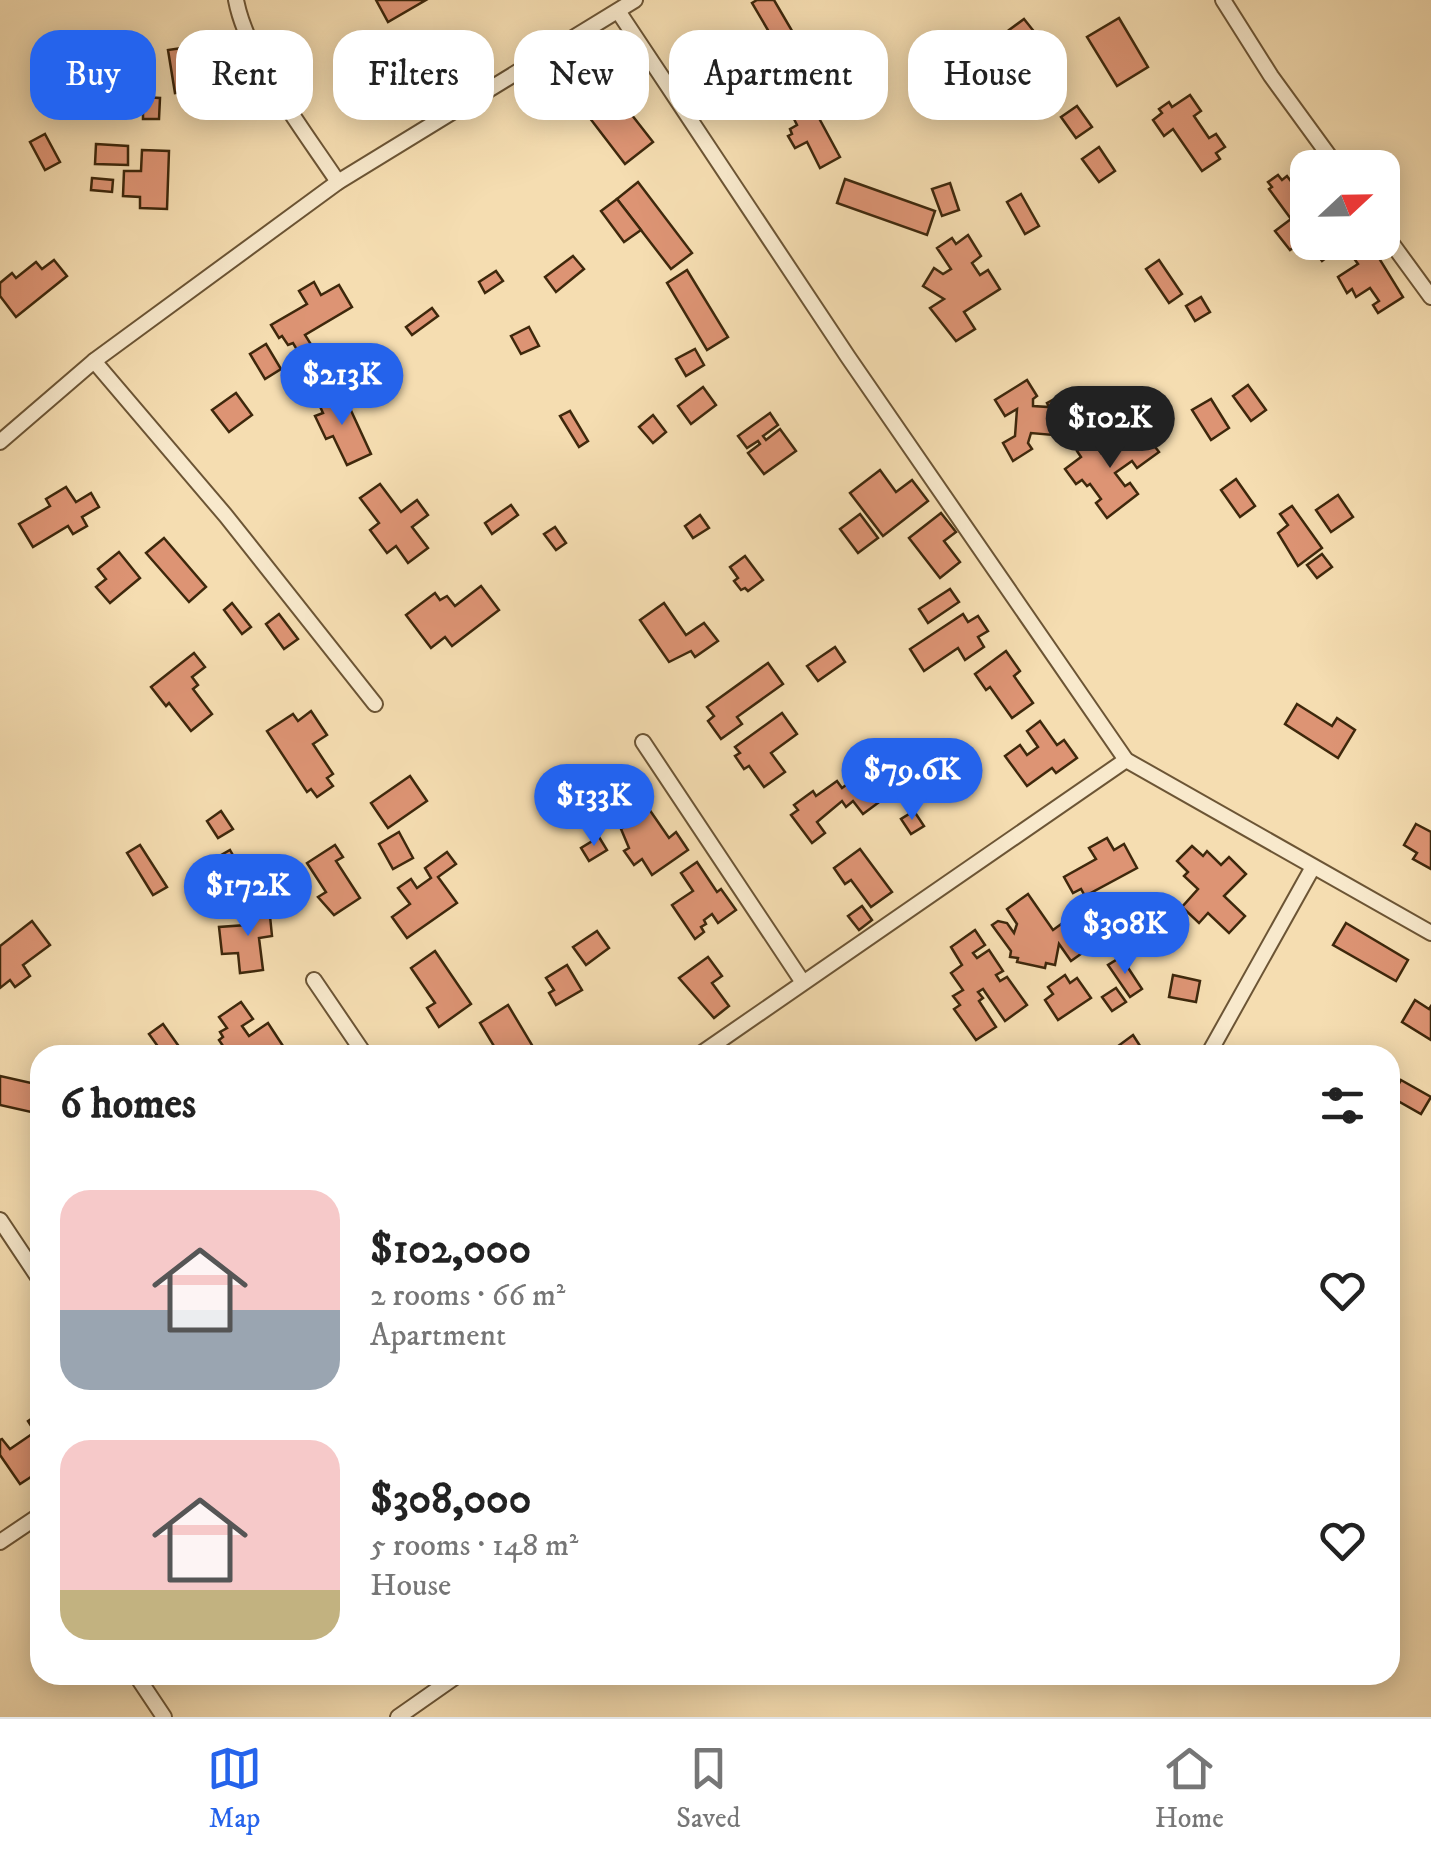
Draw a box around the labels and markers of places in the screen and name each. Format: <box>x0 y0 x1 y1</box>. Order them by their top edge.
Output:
pin: $213K <box>272 343 412 428</box>
pin: $102K <box>1040 386 1180 471</box>
pin: $79.6K <box>831 738 993 823</box>
pin: $133K <box>524 764 664 849</box>
pin: $172K <box>178 854 318 939</box>
pin: $308K <box>1055 892 1195 977</box>

